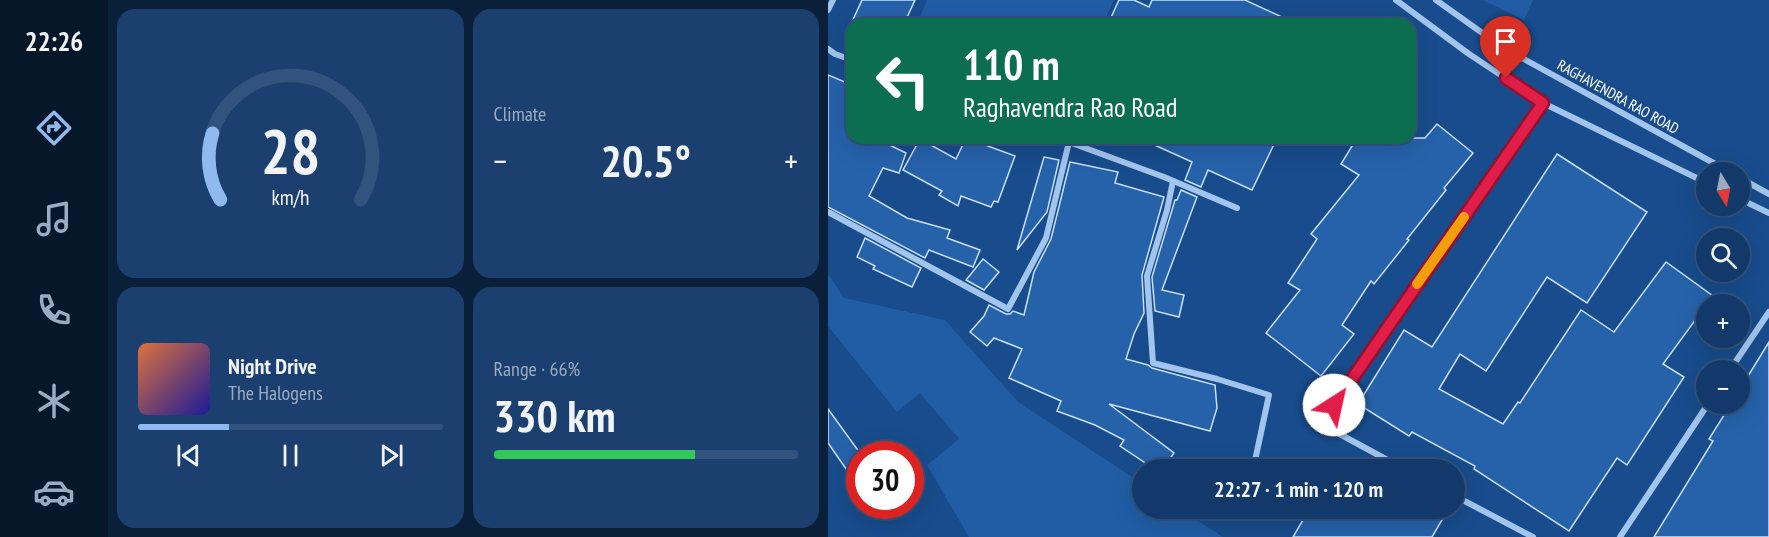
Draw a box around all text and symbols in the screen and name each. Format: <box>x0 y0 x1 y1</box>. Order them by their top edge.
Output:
pin <box>1480 16 1531 78</box>
text: 22:26 <box>25 24 83 58</box>
icon: arrive <box>1489 25 1522 58</box>
text: 110 m <box>963 37 1060 92</box>
icon: left <box>864 42 942 120</box>
street label: RAGHAVENDRA RAO ROAD <box>1554 55 1683 138</box>
text: Raghavendra Rao Road <box>963 90 1177 124</box>
text: Climate <box>494 101 546 127</box>
icon: directions <box>33 107 75 149</box>
text: 28 <box>260 110 320 191</box>
text: 20.5° <box>601 131 691 189</box>
text: − <box>494 139 507 182</box>
text: + <box>784 139 798 182</box>
north arrow <box>1696 162 1750 216</box>
map controls <box>1696 162 1750 414</box>
text: km/h <box>271 184 309 212</box>
icon: music <box>33 198 75 240</box>
button: search <box>1696 228 1750 282</box>
icon: phone <box>33 289 75 331</box>
button: + <box>1696 294 1750 348</box>
text: Night Drive <box>228 352 317 380</box>
text: Range · 66% <box>494 356 580 382</box>
button: − <box>1696 360 1750 414</box>
position arrow <box>1302 373 1366 437</box>
icon: climate <box>33 380 75 422</box>
text: The Halogens <box>228 380 323 406</box>
text: 330 km <box>494 386 616 444</box>
icon: previous <box>172 439 205 472</box>
icon: pause <box>274 439 307 472</box>
icon: next <box>375 439 408 472</box>
speed limit sign: 30 <box>846 441 924 519</box>
icon: car <box>33 471 75 513</box>
text: 22:27 · 1 min · 120 m <box>1214 475 1383 503</box>

